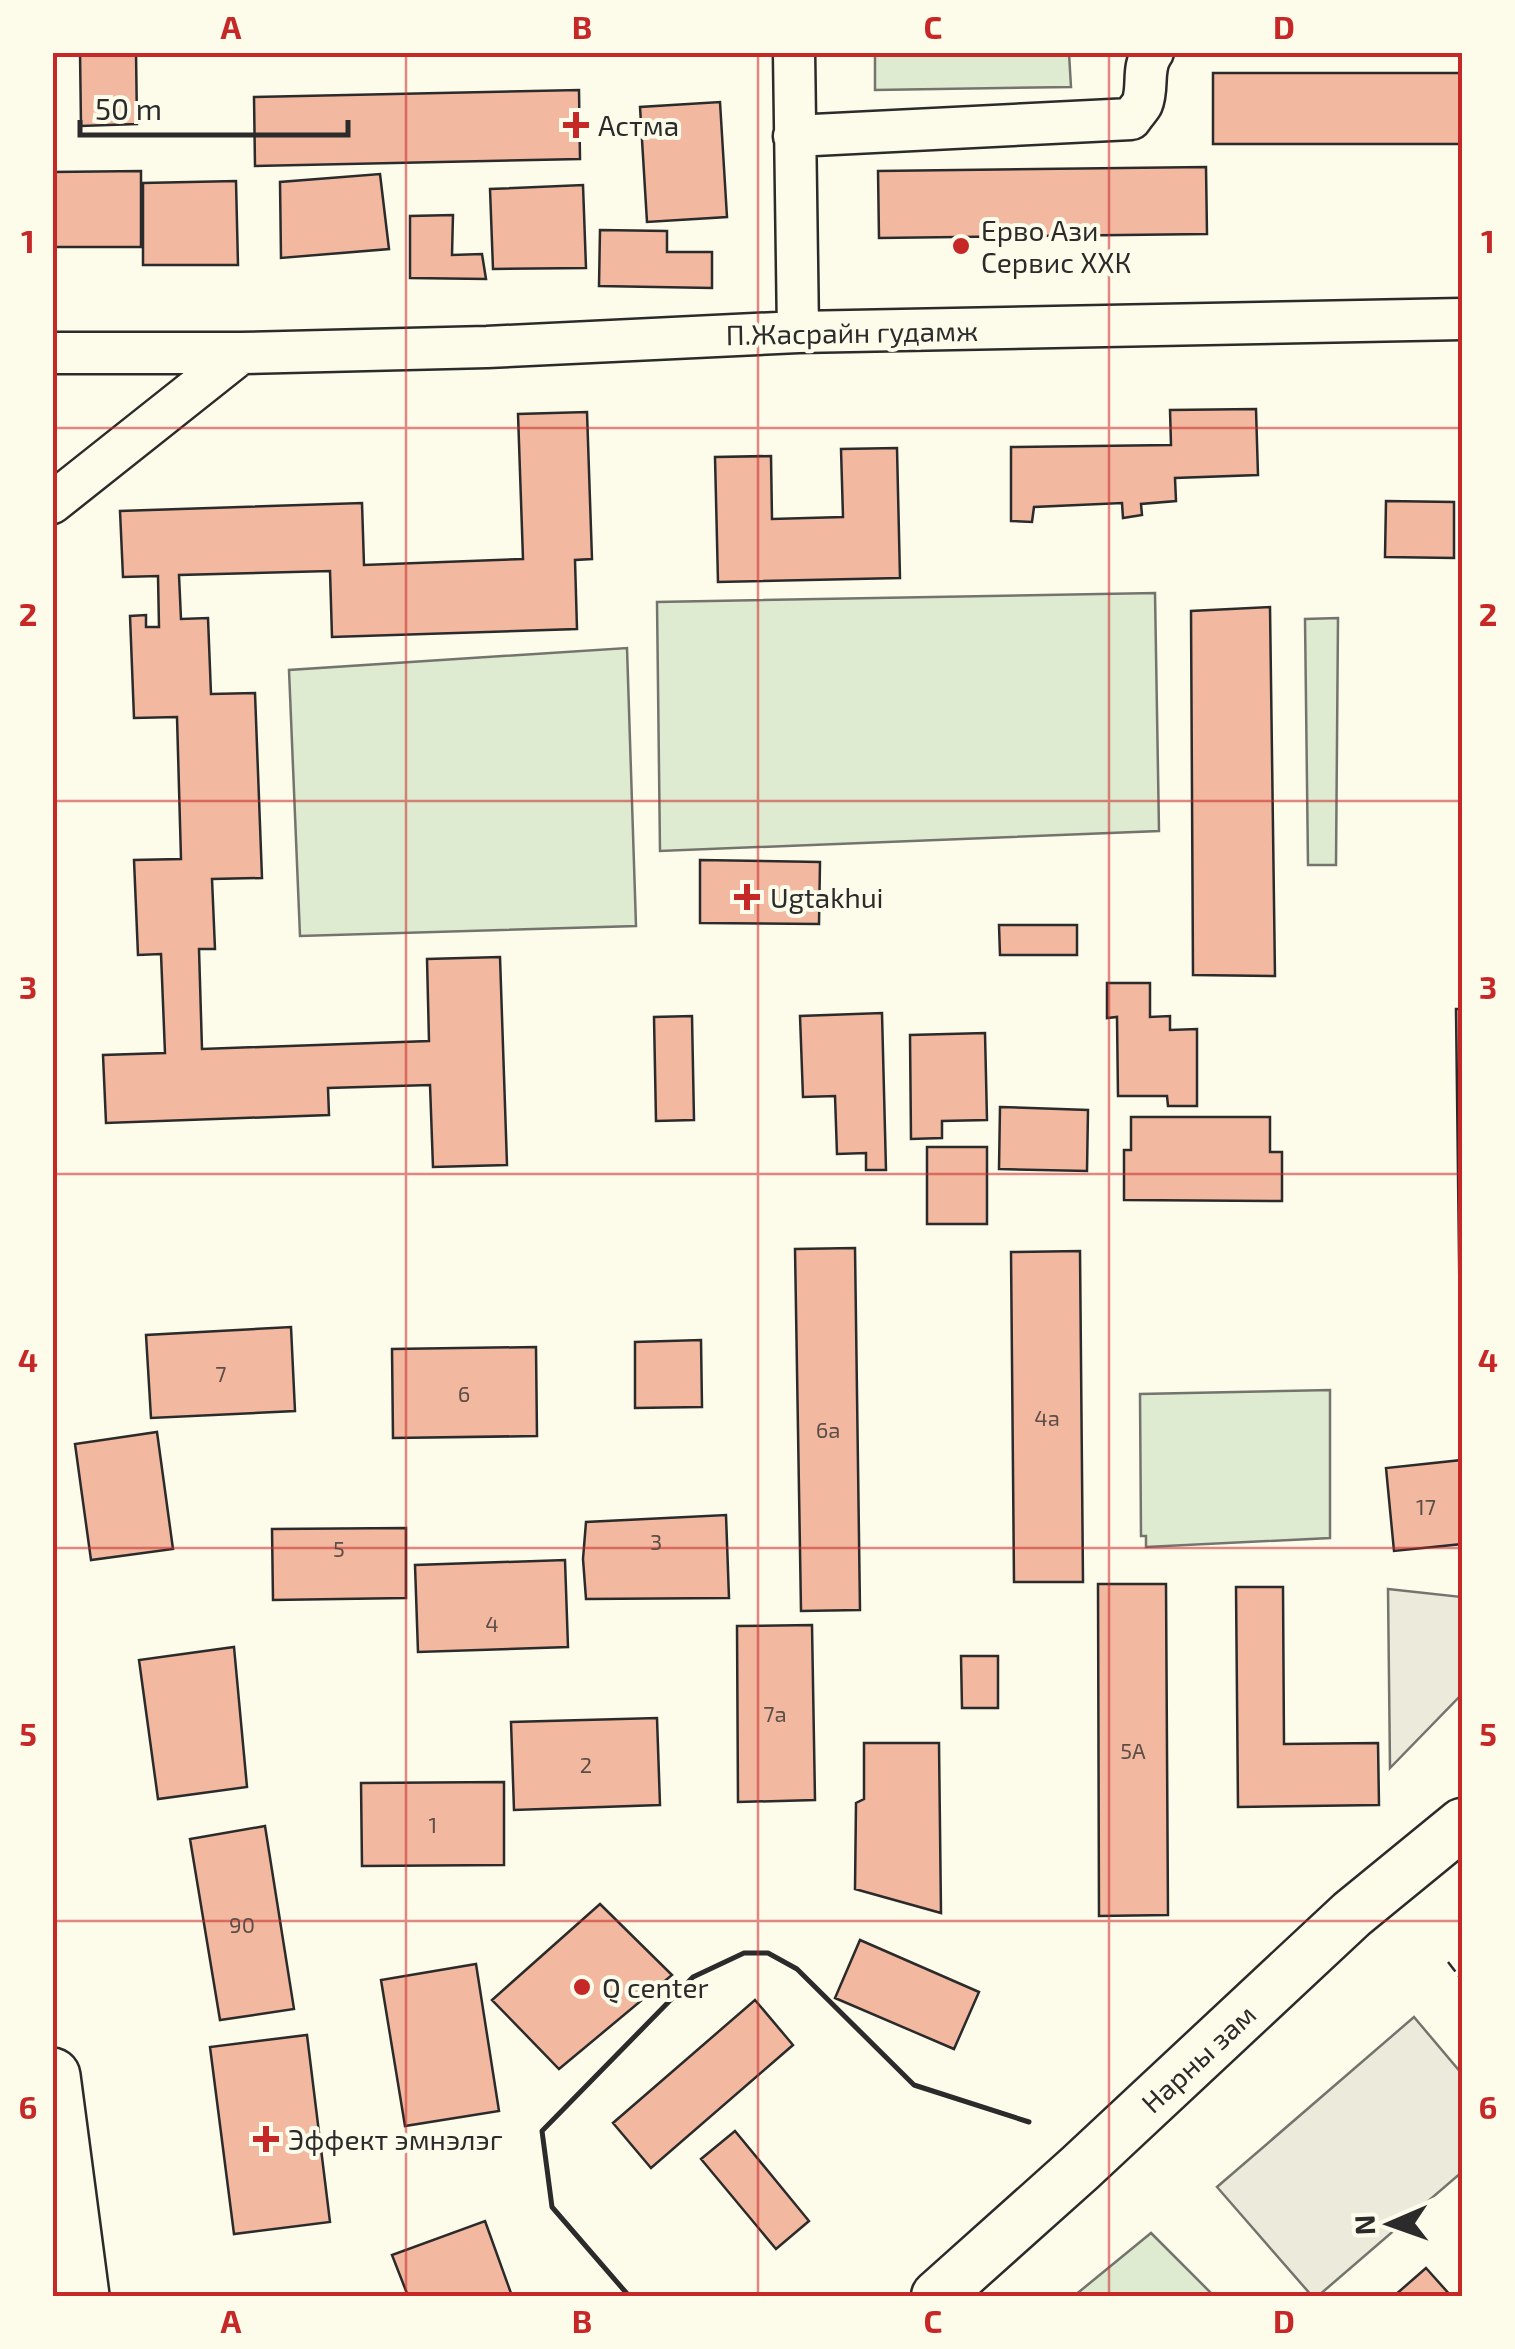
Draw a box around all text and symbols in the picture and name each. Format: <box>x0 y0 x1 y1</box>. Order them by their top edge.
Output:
text: A <box>221 7 242 45</box>
text: B <box>572 7 592 45</box>
text: C <box>924 7 942 45</box>
text: D <box>1273 7 1295 45</box>
scale bar <box>80 75 348 137</box>
text: 50 m <box>95 90 162 126</box>
place label: Астма <box>598 108 679 142</box>
marker: Астма <box>563 112 589 138</box>
place label: Ерво Ази Сервис ХХК <box>981 213 1131 279</box>
text: 1 <box>21 221 35 259</box>
text: 1 <box>1481 221 1495 259</box>
marker: Ерво Ази Сервис ХХК <box>950 235 972 257</box>
street label: П.Жасрайн гудамж <box>726 313 978 351</box>
text: 2 <box>19 594 37 632</box>
text: 2 <box>1479 594 1497 632</box>
place label: Ugtakhui <box>770 880 884 914</box>
marker: Ugtakhui <box>734 884 760 910</box>
text: 3 <box>19 967 37 1005</box>
text: 3 <box>1479 967 1497 1005</box>
text: 4 <box>18 1340 38 1378</box>
text: 4 <box>1478 1340 1498 1378</box>
house number: 7 <box>215 1360 227 1386</box>
house number: 6 <box>458 1380 470 1406</box>
house number: 4а <box>1034 1404 1060 1430</box>
house number: 6а <box>816 1416 840 1442</box>
house number: 17 <box>1416 1493 1436 1519</box>
house number: 3 <box>650 1528 662 1554</box>
house number: 5 <box>333 1535 345 1561</box>
house number: 4 <box>485 1610 499 1636</box>
house number: 7а <box>763 1700 787 1726</box>
text: 5 <box>19 1714 37 1752</box>
text: 5 <box>1479 1714 1497 1752</box>
house number: 5А <box>1120 1737 1146 1763</box>
house number: 2 <box>580 1751 592 1777</box>
house number: 1 <box>429 1811 437 1837</box>
house number: 90 <box>229 1911 255 1937</box>
place label: Q center <box>602 1970 709 2004</box>
marker: Q center <box>571 1976 593 1998</box>
street label: Нарны зам <box>1134 1997 1262 2119</box>
text: 6 <box>19 2087 37 2125</box>
text: 6 <box>1479 2087 1497 2125</box>
place label: Эффект эмнэлэг <box>288 2122 503 2156</box>
marker: Эффект эмнэлэг <box>253 2126 279 2152</box>
north arrow <box>1340 2174 1440 2274</box>
text: N <box>1347 2214 1381 2236</box>
text: A <box>221 2301 242 2339</box>
text: B <box>572 2301 592 2339</box>
text: C <box>924 2301 942 2339</box>
text: D <box>1273 2301 1295 2339</box>

